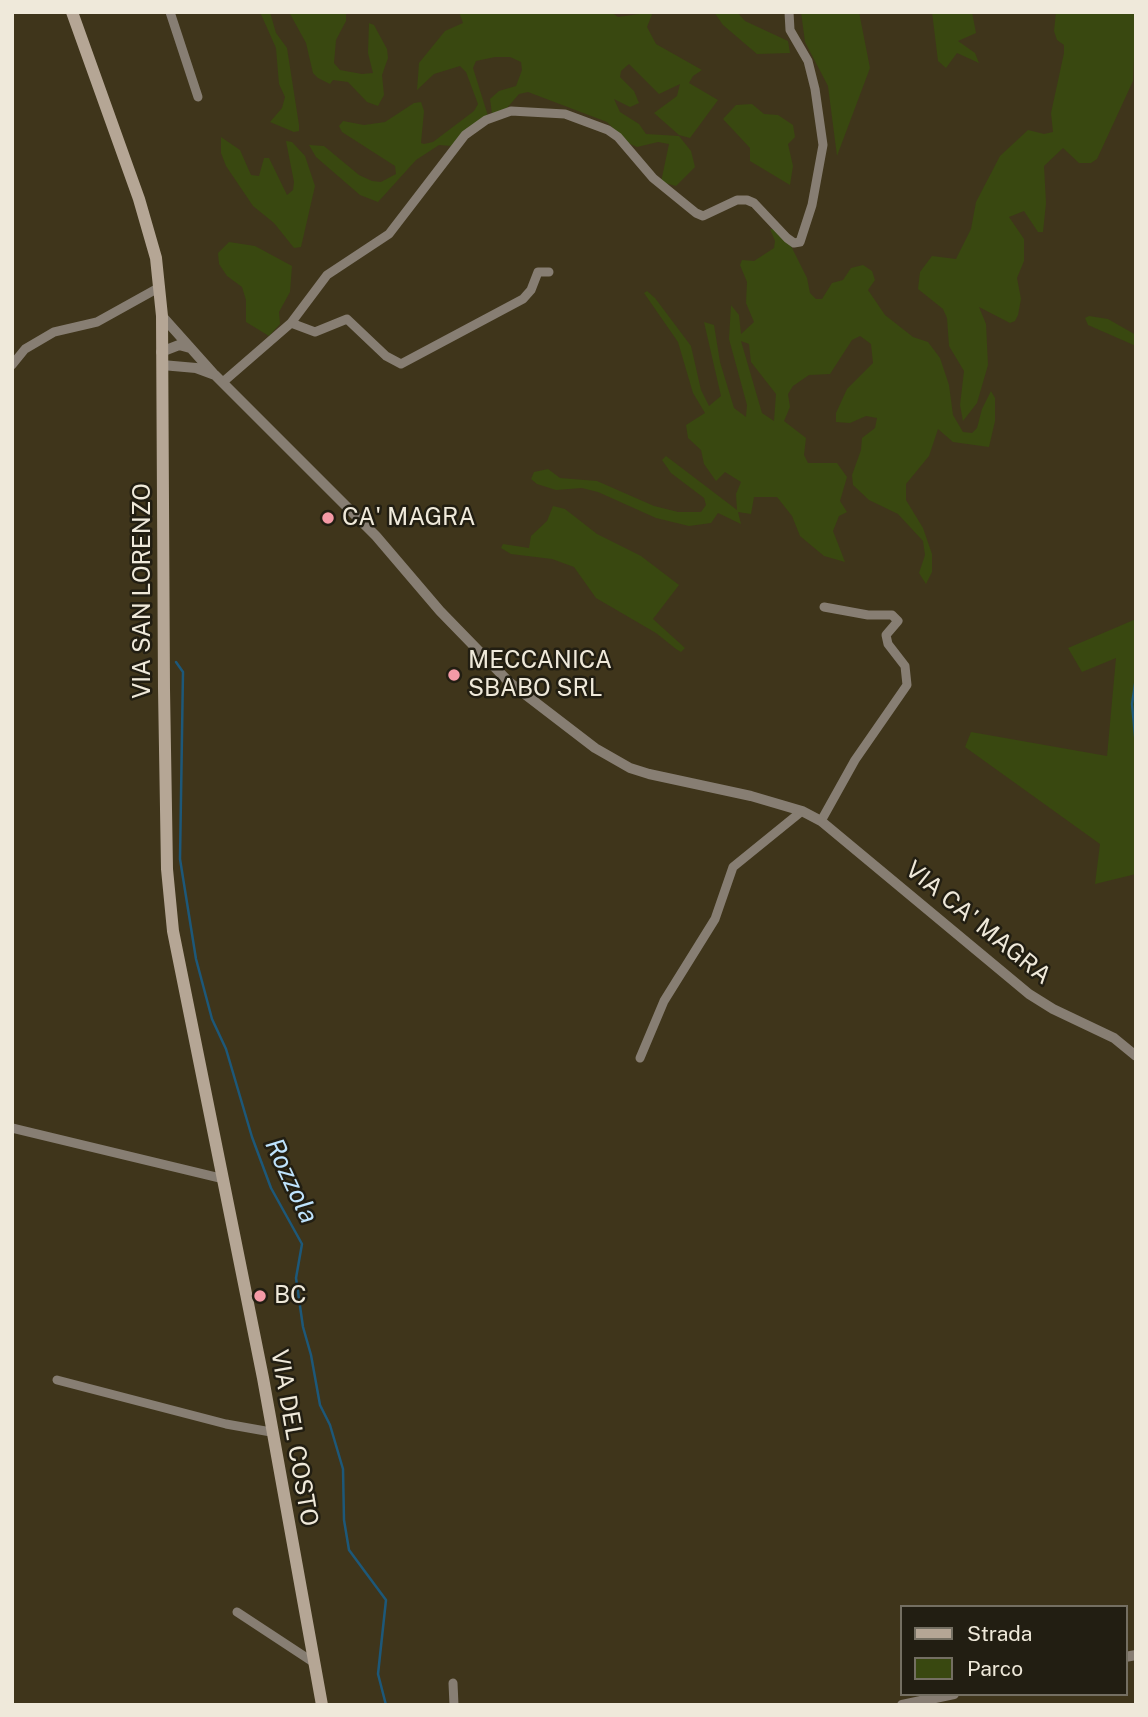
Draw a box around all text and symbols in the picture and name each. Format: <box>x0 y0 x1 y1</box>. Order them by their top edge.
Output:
street label: VIA SAN LORENZO <box>129 483 157 699</box>
place label: CA' MAGRA <box>342 504 475 532</box>
marker: CA' MAGRA <box>320 510 336 526</box>
place label: MECCANICA SBABO SRL <box>468 647 612 703</box>
marker: MECCANICA SBABO SRL <box>446 667 462 683</box>
street label: VIA CA' MAGRA <box>899 855 1057 991</box>
water label: Rozzola <box>258 1134 324 1228</box>
place label: BC <box>274 1282 307 1310</box>
marker: BC <box>252 1288 268 1304</box>
street label: VIA DEL COSTO <box>264 1348 324 1528</box>
legend <box>900 1605 1127 1696</box>
text: Strada <box>967 1621 1032 1646</box>
text: Parco <box>967 1656 1023 1681</box>

